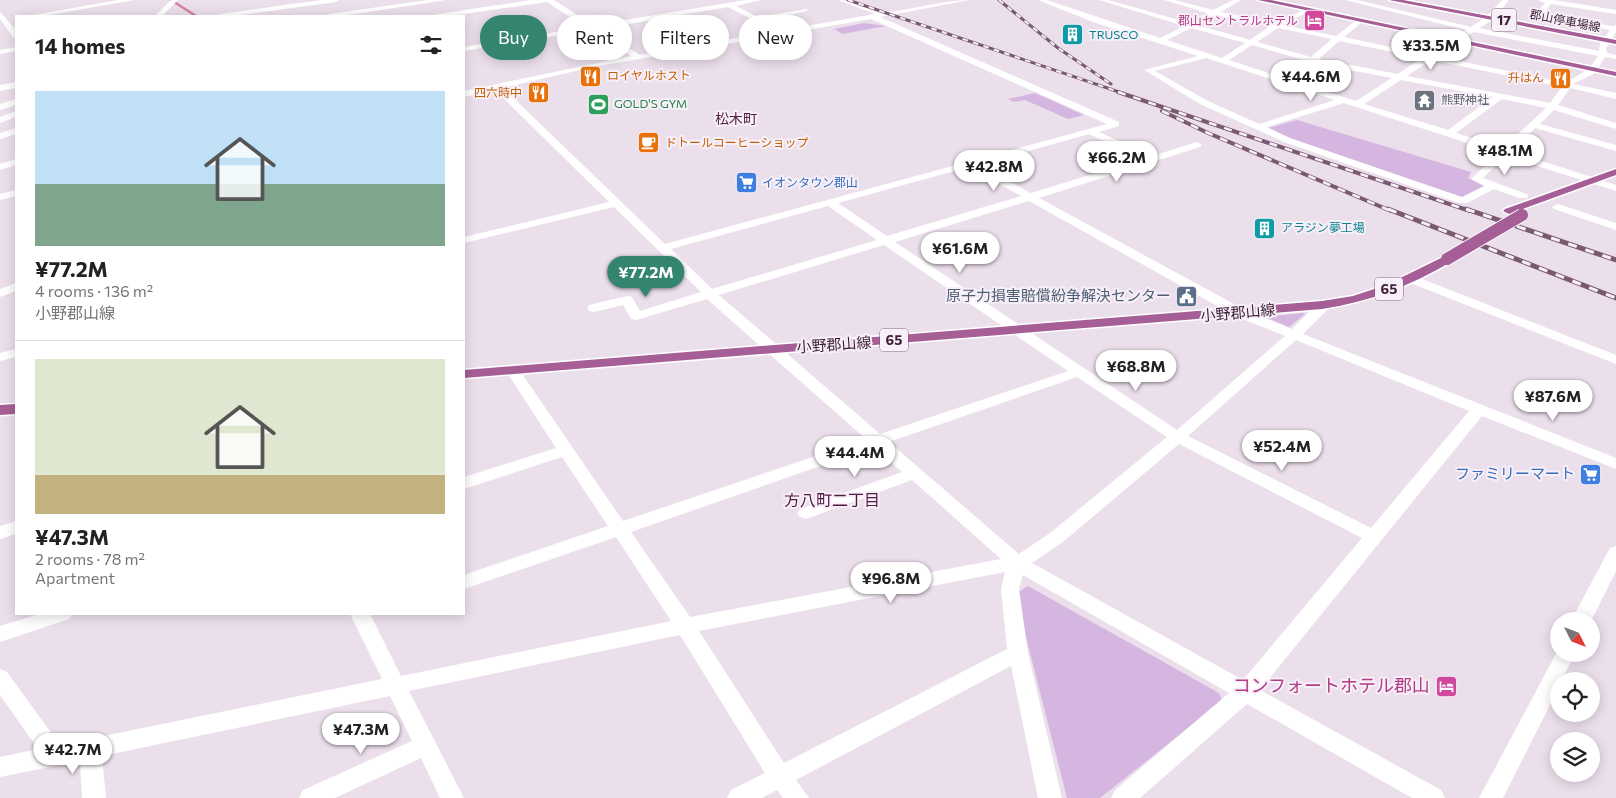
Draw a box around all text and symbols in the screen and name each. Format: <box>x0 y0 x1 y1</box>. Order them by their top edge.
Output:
street label: 郡山停車場線 <box>1529 6 1602 34</box>
road number: 17 <box>1492 8 1516 32</box>
hotel icon: 郡山セントラルホテル <box>1302 9 1326 33</box>
place label: 郡山セントラルホテル <box>1178 13 1298 27</box>
chip: Buy <box>480 15 547 60</box>
chip: Rent <box>557 15 632 60</box>
chip: Filters <box>642 15 729 60</box>
chip: New <box>739 15 812 60</box>
building icon: TRUSCO <box>1061 23 1085 47</box>
place label: TRUSCO <box>1089 27 1139 41</box>
pin: ¥33.5M <box>1390 28 1472 71</box>
icon: filters <box>417 31 445 59</box>
text: 14 homes <box>35 33 125 58</box>
text: ¥33.5M <box>1402 35 1460 54</box>
pin: ¥44.6M <box>1270 59 1352 102</box>
restaurant icon: ロイヤルホスト <box>579 64 603 88</box>
text: ¥44.6M <box>1281 66 1341 85</box>
restaurant icon: 升はん <box>1548 66 1572 90</box>
place label: ロイヤルホスト <box>607 68 691 82</box>
place label: 升はん <box>1508 70 1544 84</box>
restaurant icon: 四六時中 <box>526 81 550 105</box>
place label: 四六時中 <box>474 85 522 99</box>
temple icon: 熊野神社 <box>1413 88 1437 112</box>
sports icon: GOLD'S GYM <box>586 92 610 116</box>
place label: 熊野神社 <box>1441 92 1489 106</box>
place label: GOLD'S GYM <box>614 96 687 110</box>
district label: 松木町 <box>715 110 757 127</box>
icon: home <box>195 124 285 214</box>
cafe icon: ドトールコーヒーショップ <box>637 131 661 155</box>
pin: ¥48.1M <box>1464 134 1546 176</box>
place label: ドトールコーヒーショップ <box>665 135 809 149</box>
pin: ¥66.2M <box>1076 140 1158 183</box>
text: ¥48.1M <box>1477 140 1533 159</box>
text: ¥66.2M <box>1088 147 1146 166</box>
pin: ¥42.8M <box>953 150 1035 192</box>
text: ¥42.8M <box>965 156 1023 175</box>
supermarket icon: イオンタウン郡山 <box>734 171 758 195</box>
place label: イオンタウン郡山 <box>762 175 858 189</box>
building icon: アラジン夢工場 <box>1253 216 1277 240</box>
place label: アラジン夢工場 <box>1281 220 1365 234</box>
pin: ¥61.6M <box>919 232 1001 274</box>
text: ¥61.6M <box>932 238 988 257</box>
text: ¥77.2M <box>35 256 108 281</box>
pin: ¥77.2M <box>605 256 687 298</box>
text: ¥77.2M <box>618 262 674 281</box>
road number: 65 <box>1375 278 1403 300</box>
text: 4 rooms · 136 m² <box>35 281 153 300</box>
public building icon: 原子力損害賠償紛争解決センター <box>1175 284 1199 308</box>
place label: 原子力損害賠償紛争解決センター <box>946 286 1171 304</box>
street label: 小野郡山線 <box>1200 300 1276 324</box>
text: 小野郡山線 <box>35 303 115 322</box>
road number: 65 <box>880 328 908 352</box>
street label: 小野郡山線 <box>796 332 872 356</box>
pin: ¥68.8M <box>1095 350 1177 392</box>
text: ¥68.8M <box>1106 356 1166 375</box>
pin: ¥87.6M <box>1512 380 1594 422</box>
text: ¥87.6M <box>1525 386 1581 405</box>
icon: home <box>195 392 285 482</box>
pin: ¥52.4M <box>1241 430 1323 472</box>
pin: ¥44.4M <box>814 436 896 478</box>
text: ¥52.4M <box>1253 436 1311 455</box>
text: ¥44.4M <box>825 442 885 461</box>
supermarket icon: ファミリーマート <box>1579 462 1603 486</box>
place label: ファミリーマート <box>1455 464 1575 482</box>
district label: 方八町二丁目 <box>784 490 880 509</box>
text: ¥47.3M <box>35 524 109 549</box>
text: 2 rooms · 78 m² <box>35 549 145 568</box>
pin: ¥96.8M <box>850 562 932 604</box>
text: Apartment <box>35 568 115 587</box>
text: ¥96.8M <box>861 568 921 587</box>
north arrow <box>1550 612 1600 662</box>
map controls <box>1550 612 1600 782</box>
button: locate <box>1550 672 1600 722</box>
place label: コンフォートホテル郡山 <box>1233 674 1430 696</box>
hotel icon: コンフォートホテル郡山 <box>1434 674 1458 698</box>
pin: ¥47.3M <box>320 712 402 755</box>
text: ¥47.3M <box>333 719 389 738</box>
pin: ¥42.7M <box>32 732 114 775</box>
button: layers <box>1550 732 1600 782</box>
text: ¥42.7M <box>44 739 102 758</box>

